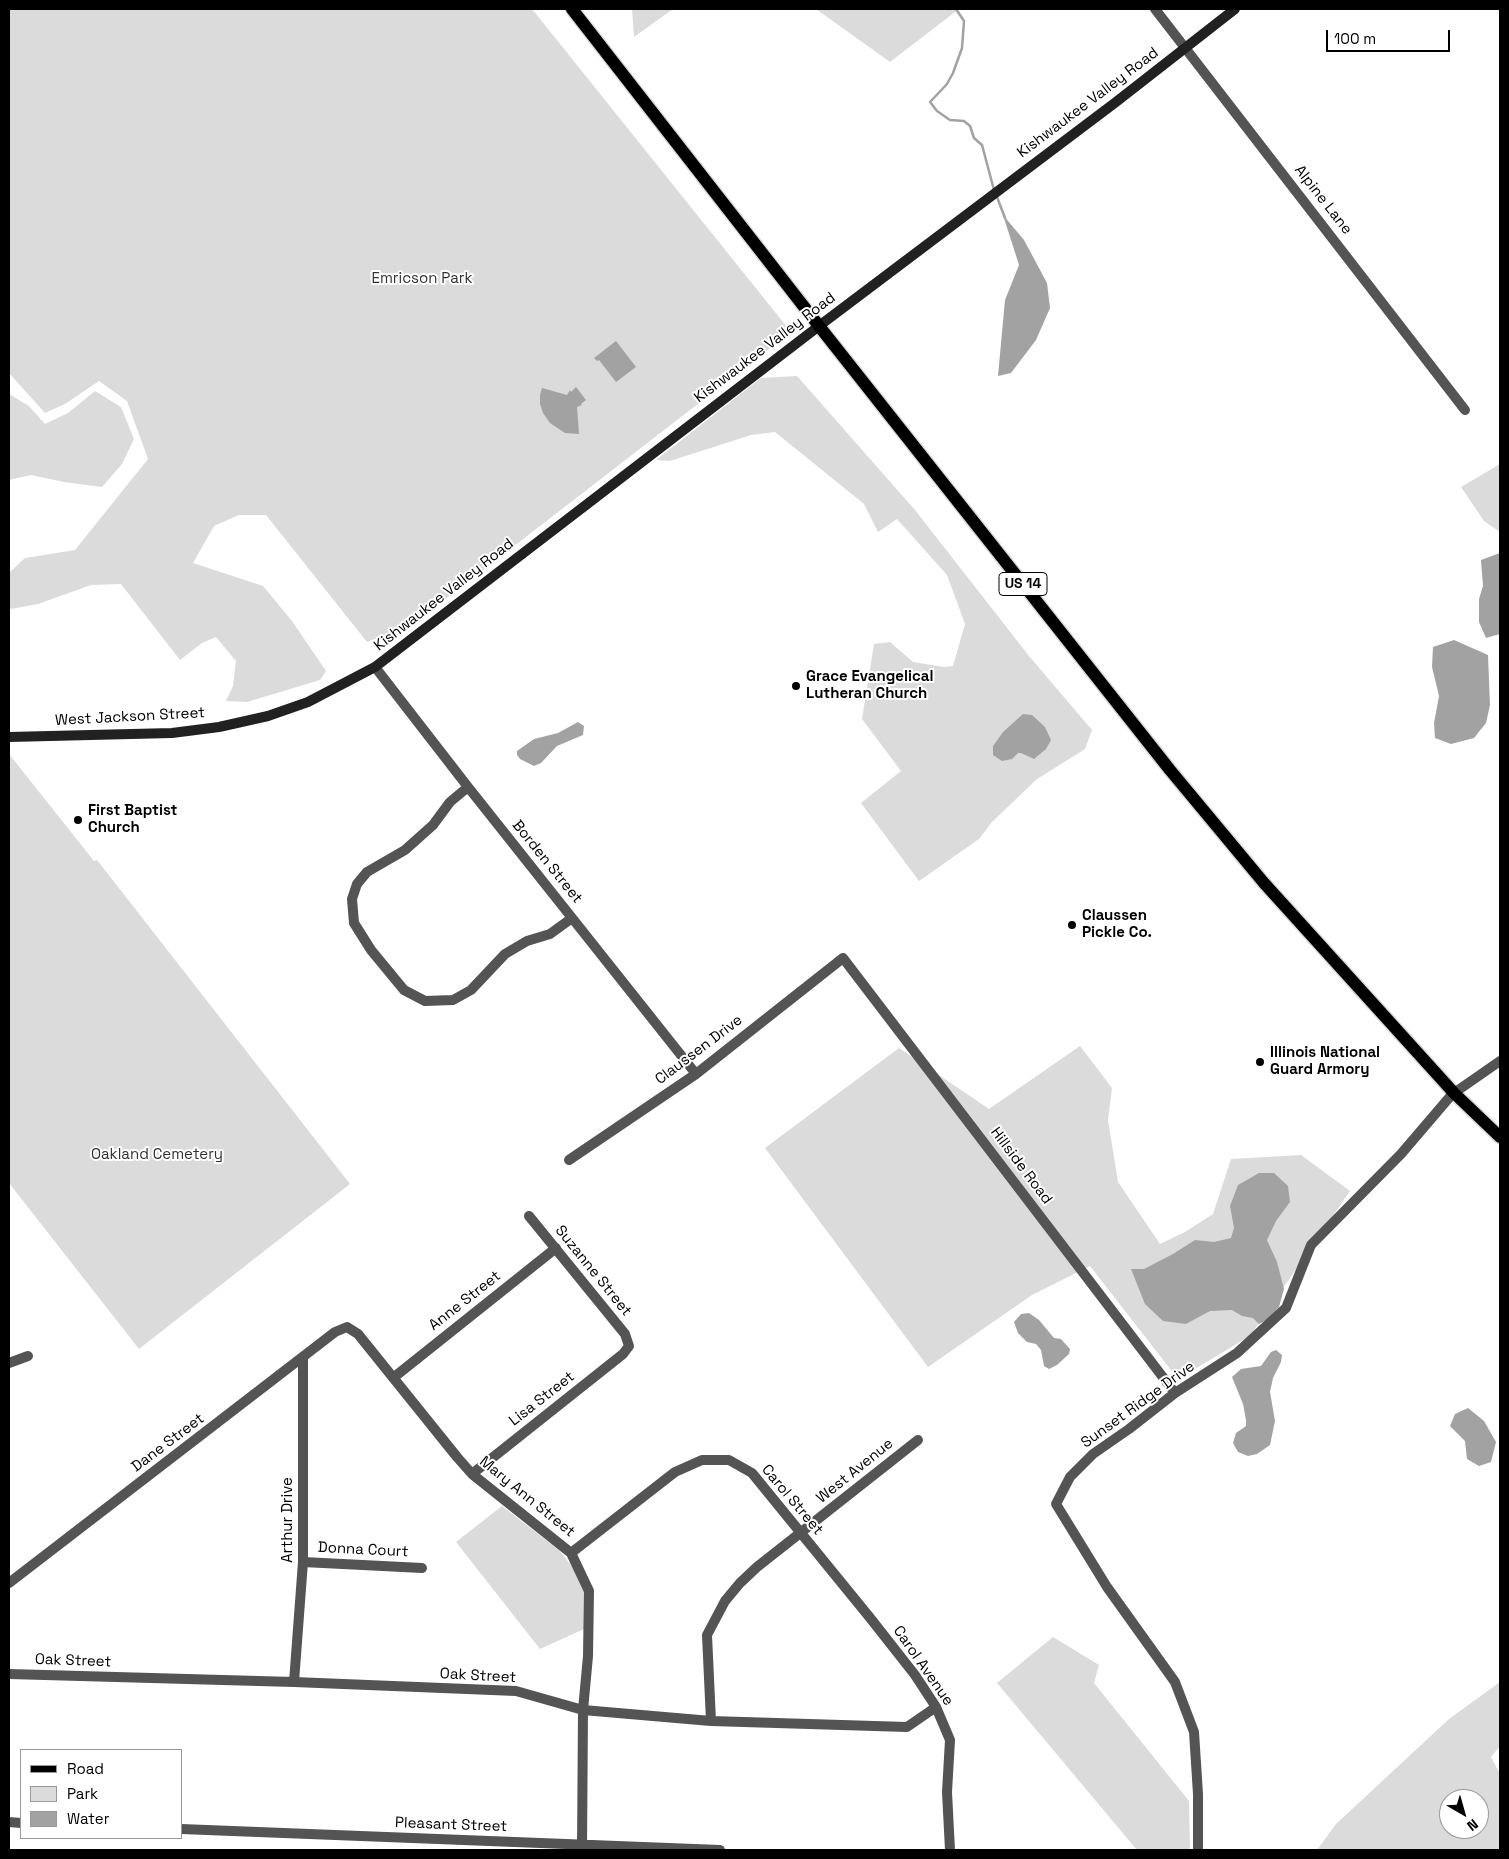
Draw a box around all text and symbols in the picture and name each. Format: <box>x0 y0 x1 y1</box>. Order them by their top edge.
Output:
scale bar <box>1329 20 1453 52</box>
text: 100 m <box>1334 29 1376 48</box>
street label: Kishwaukee Valley Road <box>1014 44 1162 162</box>
street label: Alpine Lane <box>1290 162 1356 238</box>
park label: Emricson Park <box>371 270 473 288</box>
street label: Kishwaukee Valley Road <box>691 289 839 407</box>
street label: Kishwaukee Valley Road <box>371 535 517 655</box>
road number: US 14 <box>999 572 1047 596</box>
place label: Grace Evangelical Lutheran Church <box>806 668 933 703</box>
marker: Grace Evangelical Lutheran Church <box>790 680 802 692</box>
street label: West Jackson Street <box>55 704 205 730</box>
place label: First Baptist Church <box>88 802 177 837</box>
marker: First Baptist Church <box>72 814 84 826</box>
street label: Borden Street <box>508 817 586 907</box>
place label: Claussen Pickle Co. <box>1082 907 1152 942</box>
marker: Claussen Pickle Co. <box>1066 919 1078 931</box>
street label: Claussen Drive <box>652 1011 746 1089</box>
place label: Illinois National Guard Armory <box>1270 1044 1380 1079</box>
marker: Illinois National Guard Armory <box>1254 1056 1266 1068</box>
street label: Hillside Road <box>986 1124 1056 1208</box>
park label: Oakland Cemetery <box>91 1146 223 1164</box>
street label: Suzanne Street <box>551 1222 635 1320</box>
street label: Anne Street <box>425 1267 505 1335</box>
street label: Sunset Ridge Drive <box>1078 1358 1198 1452</box>
street label: Lisa Street <box>506 1368 578 1430</box>
street label: Dane Street <box>128 1410 208 1476</box>
street label: West Avenue <box>813 1435 897 1507</box>
street label: Mary Ann Street <box>476 1453 578 1541</box>
street label: Carol Street <box>757 1461 827 1539</box>
street label: Arthur Drive <box>279 1477 297 1563</box>
street label: Donna Court <box>317 1539 409 1561</box>
street label: Carol Avenue <box>889 1623 957 1709</box>
street label: Oak Street <box>34 1651 112 1671</box>
street label: Oak Street <box>439 1665 517 1687</box>
legend <box>20 1749 182 1839</box>
text: Road <box>67 1759 104 1778</box>
text: Park <box>67 1784 98 1803</box>
north arrow <box>1439 1789 1489 1839</box>
text: Water <box>67 1809 109 1828</box>
street label: Pleasant Street <box>395 1814 507 1836</box>
text: N <box>1463 1815 1482 1835</box>

